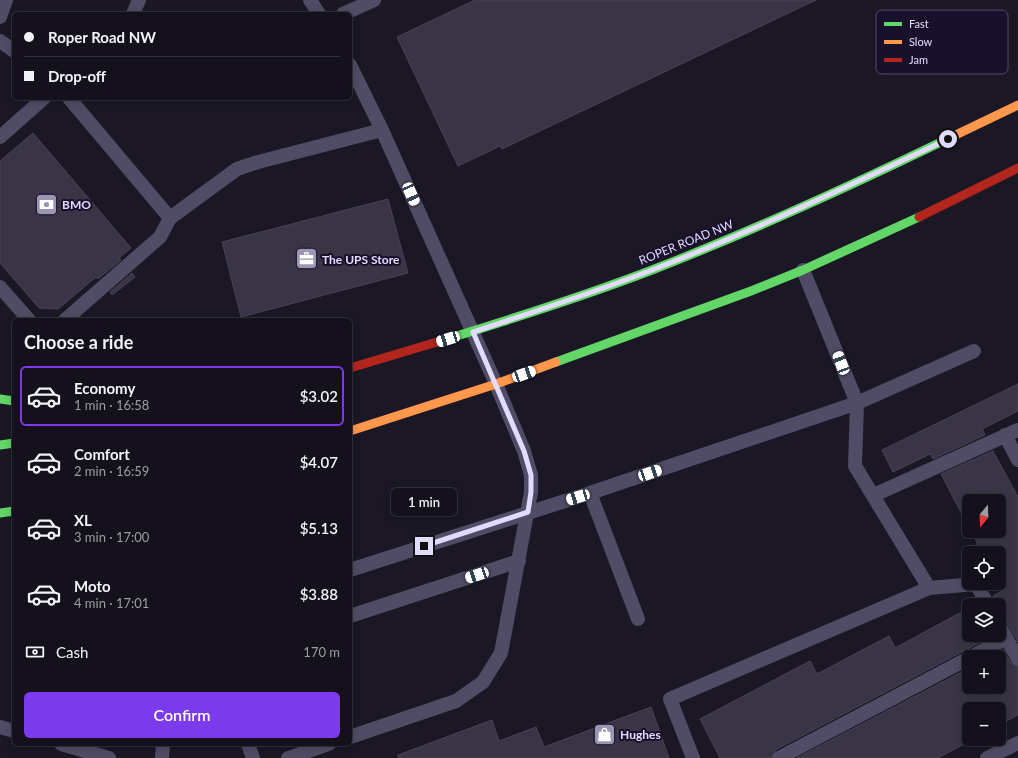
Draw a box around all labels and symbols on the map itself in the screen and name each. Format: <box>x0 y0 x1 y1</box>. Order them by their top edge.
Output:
legend <box>876 10 1008 74</box>
text: Fast <box>909 17 929 30</box>
text: Slow <box>909 35 933 48</box>
text: Jam <box>909 53 928 66</box>
route start <box>939 130 957 148</box>
car <box>401 181 421 207</box>
bank icon: BMO <box>34 191 60 217</box>
place label: BMO <box>62 197 91 212</box>
street label: ROPER ROAD NW <box>637 216 736 268</box>
office icon: The UPS Store <box>294 246 320 272</box>
place label: The UPS Store <box>322 252 400 267</box>
car <box>435 330 461 348</box>
car <box>831 350 851 376</box>
car <box>511 364 537 384</box>
car <box>637 463 663 483</box>
callout: 1 min <box>391 488 457 516</box>
car <box>565 488 591 506</box>
north arrow <box>962 494 1006 538</box>
route end <box>415 537 433 555</box>
car <box>464 566 490 584</box>
shop icon: Hughes <box>592 721 618 747</box>
place label: Hughes <box>620 727 661 742</box>

